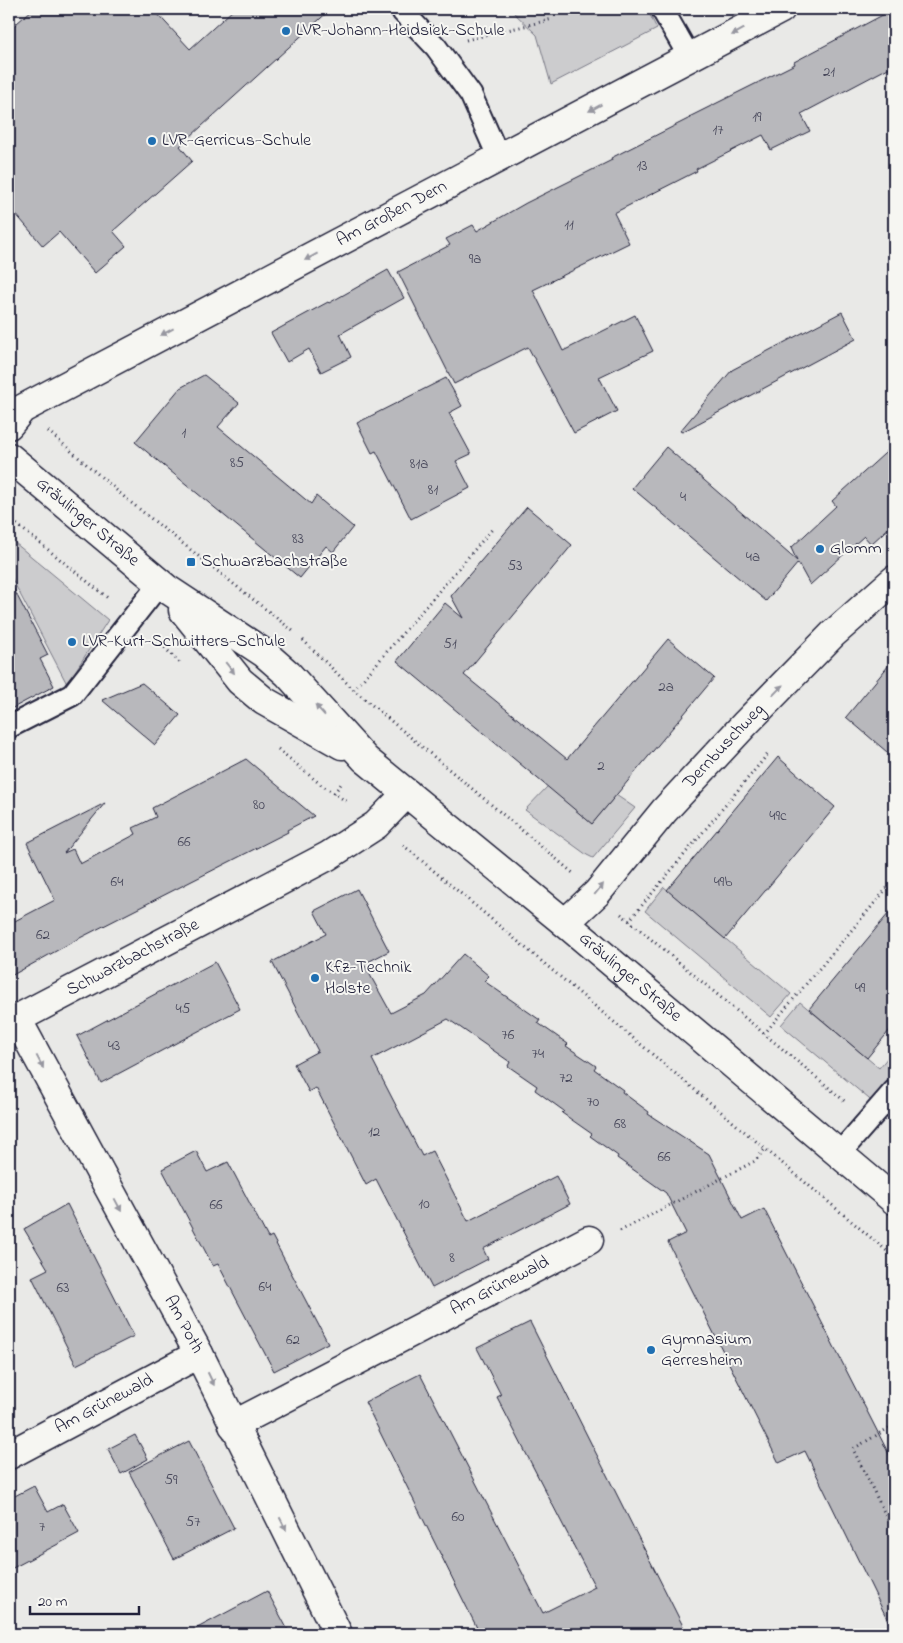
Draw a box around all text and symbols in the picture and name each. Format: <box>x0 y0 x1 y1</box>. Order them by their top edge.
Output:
place label: LVR-Johann-Heidsiek-Schule <box>296 18 506 44</box>
marker: LVR-Johann-Heidsiek-Schule <box>280 25 292 37</box>
one-way arrow <box>731 28 745 36</box>
house number: 21 <box>823 61 835 83</box>
one-way arrow <box>587 104 602 112</box>
house number: 19 <box>752 106 762 128</box>
house number: 17 <box>713 119 723 141</box>
place label: LVR-Gerricus-Schule <box>162 128 312 154</box>
marker: LVR-Gerricus-Schule <box>146 135 158 147</box>
house number: 13 <box>637 155 647 177</box>
street label: Am Großen Dern <box>332 174 452 254</box>
house number: 11 <box>564 214 574 236</box>
house number: 9a <box>469 248 481 270</box>
one-way arrow <box>304 253 319 261</box>
one-way arrow <box>161 328 174 337</box>
house number: 1 <box>182 422 187 444</box>
house number: 85 <box>230 452 245 474</box>
house number: 81a <box>410 453 428 475</box>
street label: Gräulinger Straße <box>30 471 145 574</box>
house number: 81 <box>428 479 438 501</box>
house number: 4 <box>680 486 686 508</box>
house number: 83 <box>292 528 304 550</box>
place label: Glomm <box>830 536 882 562</box>
marker: Glomm <box>814 543 826 555</box>
house number: 4a <box>746 546 760 568</box>
place label: Schwarzbachstraße <box>201 549 348 575</box>
house number: 53 <box>508 555 522 577</box>
marker: Schwarzbachstraße <box>185 556 197 568</box>
place label: LVR-Kurt-Schwitters-Schule <box>82 629 286 655</box>
house number: 51 <box>443 633 457 655</box>
marker: LVR-Kurt-Schwitters-Schule <box>66 636 78 648</box>
one-way arrow <box>224 661 235 674</box>
house number: 2a <box>658 676 674 698</box>
one-way arrow <box>772 685 784 697</box>
street label: Dernbuschweg <box>677 698 772 796</box>
one-way arrow <box>314 704 326 716</box>
house number: 2 <box>597 755 605 777</box>
house number: 80 <box>253 794 266 816</box>
house number: 49c <box>769 805 787 827</box>
house number: 66 <box>177 831 191 853</box>
house number: 64 <box>111 871 123 893</box>
house number: 49b <box>714 871 732 893</box>
one-way arrow <box>594 882 605 895</box>
street label: Schwarzbachstraße <box>62 912 205 1004</box>
house number: 62 <box>36 924 51 946</box>
street label: Gräulinger Straße <box>572 926 688 1029</box>
place label: Kfz-Technik Holste <box>325 955 411 1002</box>
marker: Kfz-Technik Holste <box>309 972 321 984</box>
house number: 49 <box>855 977 866 999</box>
house number: 45 <box>176 998 191 1020</box>
house number: 76 <box>502 1024 515 1046</box>
house number: 43 <box>108 1035 120 1057</box>
house number: 74 <box>532 1043 544 1065</box>
one-way arrow <box>36 1055 45 1068</box>
house number: 72 <box>559 1067 573 1089</box>
house number: 70 <box>587 1091 600 1113</box>
house number: 68 <box>614 1113 626 1135</box>
house number: 12 <box>368 1121 381 1143</box>
house number: 66 <box>657 1146 671 1168</box>
house number: 10 <box>418 1193 430 1215</box>
house number: 66 <box>209 1194 223 1216</box>
one-way arrow <box>114 1197 122 1212</box>
house number: 8 <box>449 1247 455 1269</box>
street label: Am Grünewald <box>446 1250 554 1323</box>
house number: 64 <box>259 1276 271 1298</box>
house number: 63 <box>57 1277 69 1299</box>
street label: Am Poth <box>157 1291 210 1359</box>
place label: Gymnasium Gerresheim <box>661 1327 751 1374</box>
house number: 62 <box>286 1329 301 1351</box>
marker: Gymnasium Gerresheim <box>645 1344 657 1356</box>
street label: Am Grünewald <box>50 1367 158 1441</box>
one-way arrow <box>207 1372 215 1386</box>
house number: 59 <box>164 1469 178 1491</box>
house number: 60 <box>451 1506 465 1528</box>
house number: 57 <box>186 1511 200 1533</box>
house number: 7 <box>39 1516 45 1538</box>
one-way arrow <box>279 1517 287 1532</box>
scale bar <box>30 1583 139 1615</box>
text: 20 m <box>38 1591 68 1613</box>

